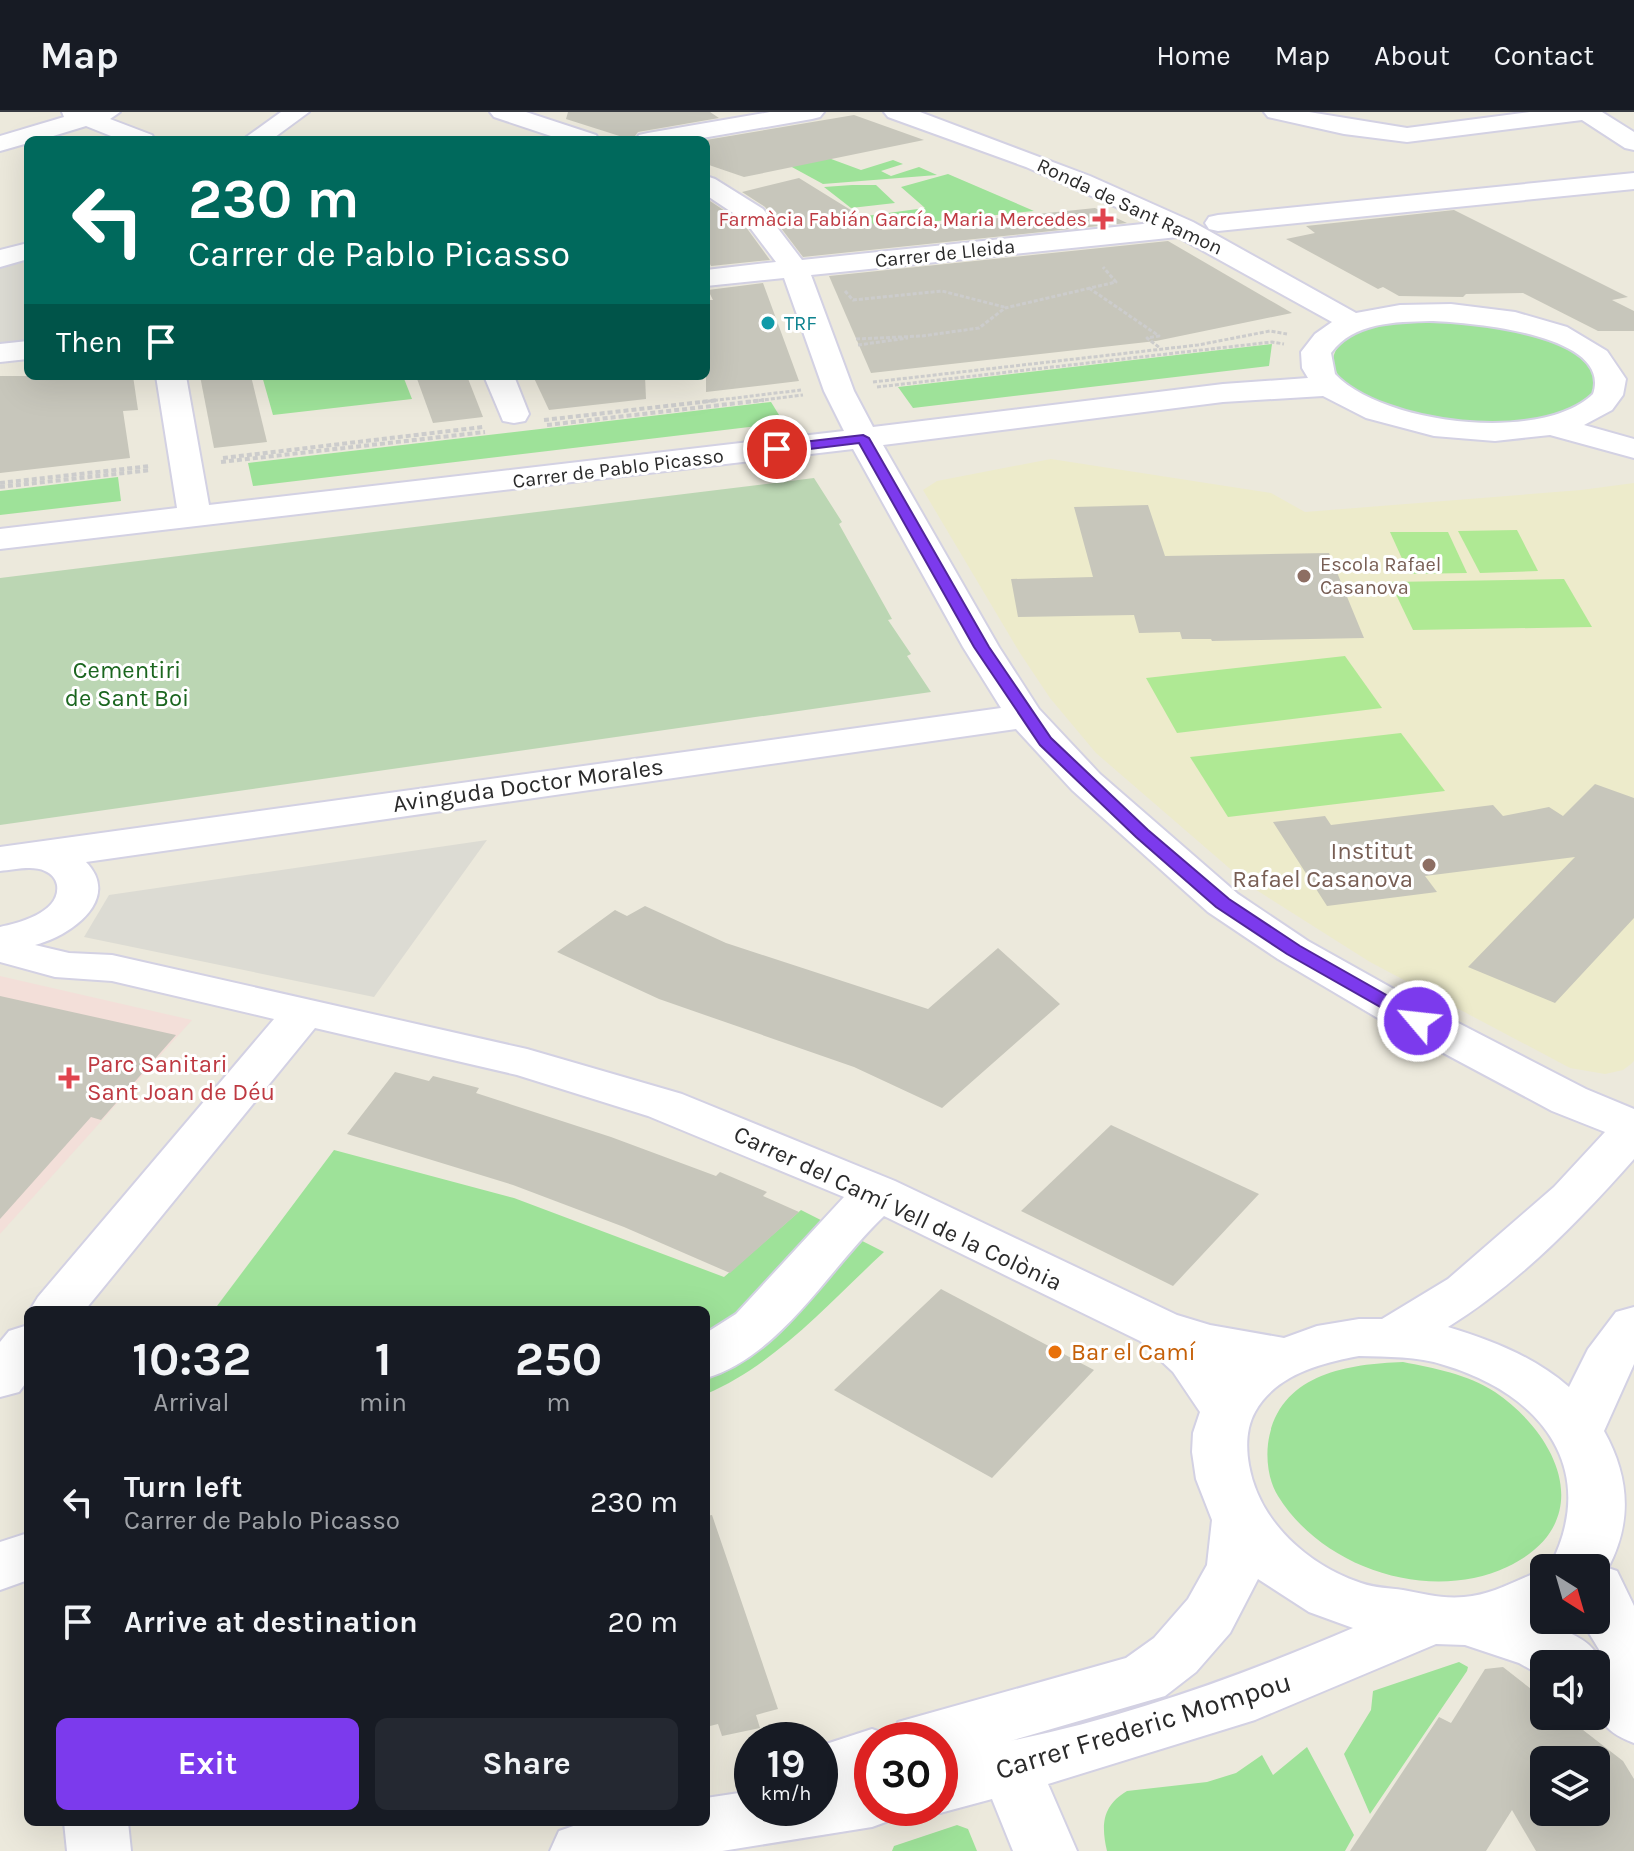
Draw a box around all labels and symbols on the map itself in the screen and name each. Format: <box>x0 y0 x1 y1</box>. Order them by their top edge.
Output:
street label: Ronda de Sant Ramon <box>1033 153 1226 260</box>
place label: Farmàcia Fabián García, Maria Mercedes <box>718 208 1087 231</box>
marker: Farmàcia Fabián García, Maria Mercedes <box>1094 210 1112 228</box>
street label: Carrer de Lleida <box>874 235 1016 272</box>
place label: TRF <box>784 312 817 335</box>
marker: TRF <box>759 314 777 332</box>
pin <box>743 415 811 483</box>
street label: Carrer de Pablo Picasso <box>511 444 725 493</box>
place label: Escola Rafael Casanova <box>1320 553 1441 599</box>
marker: Escola Rafael Casanova <box>1295 567 1313 585</box>
park label: Cementiri de Sant Boi <box>65 656 189 712</box>
street label: Avinguda Doctor Morales <box>391 752 665 818</box>
place label: Institut Rafael Casanova <box>1232 837 1413 893</box>
marker: Institut Rafael Casanova <box>1420 856 1438 874</box>
position arrow <box>1376 979 1460 1063</box>
place label: Parc Sanitari Sant Joan de Déu <box>87 1050 275 1106</box>
marker: Parc Sanitari Sant Joan de Déu <box>58 1067 80 1089</box>
street label: Carrer del Camí Vell de la Colònia <box>730 1120 1066 1296</box>
place label: Bar el Camí <box>1071 1338 1197 1366</box>
marker: Bar el Camí <box>1046 1343 1064 1361</box>
north arrow <box>1530 1554 1610 1634</box>
street label: Carrer Frederic Mompou <box>991 1665 1295 1786</box>
speed limit sign: 30 <box>854 1722 958 1826</box>

